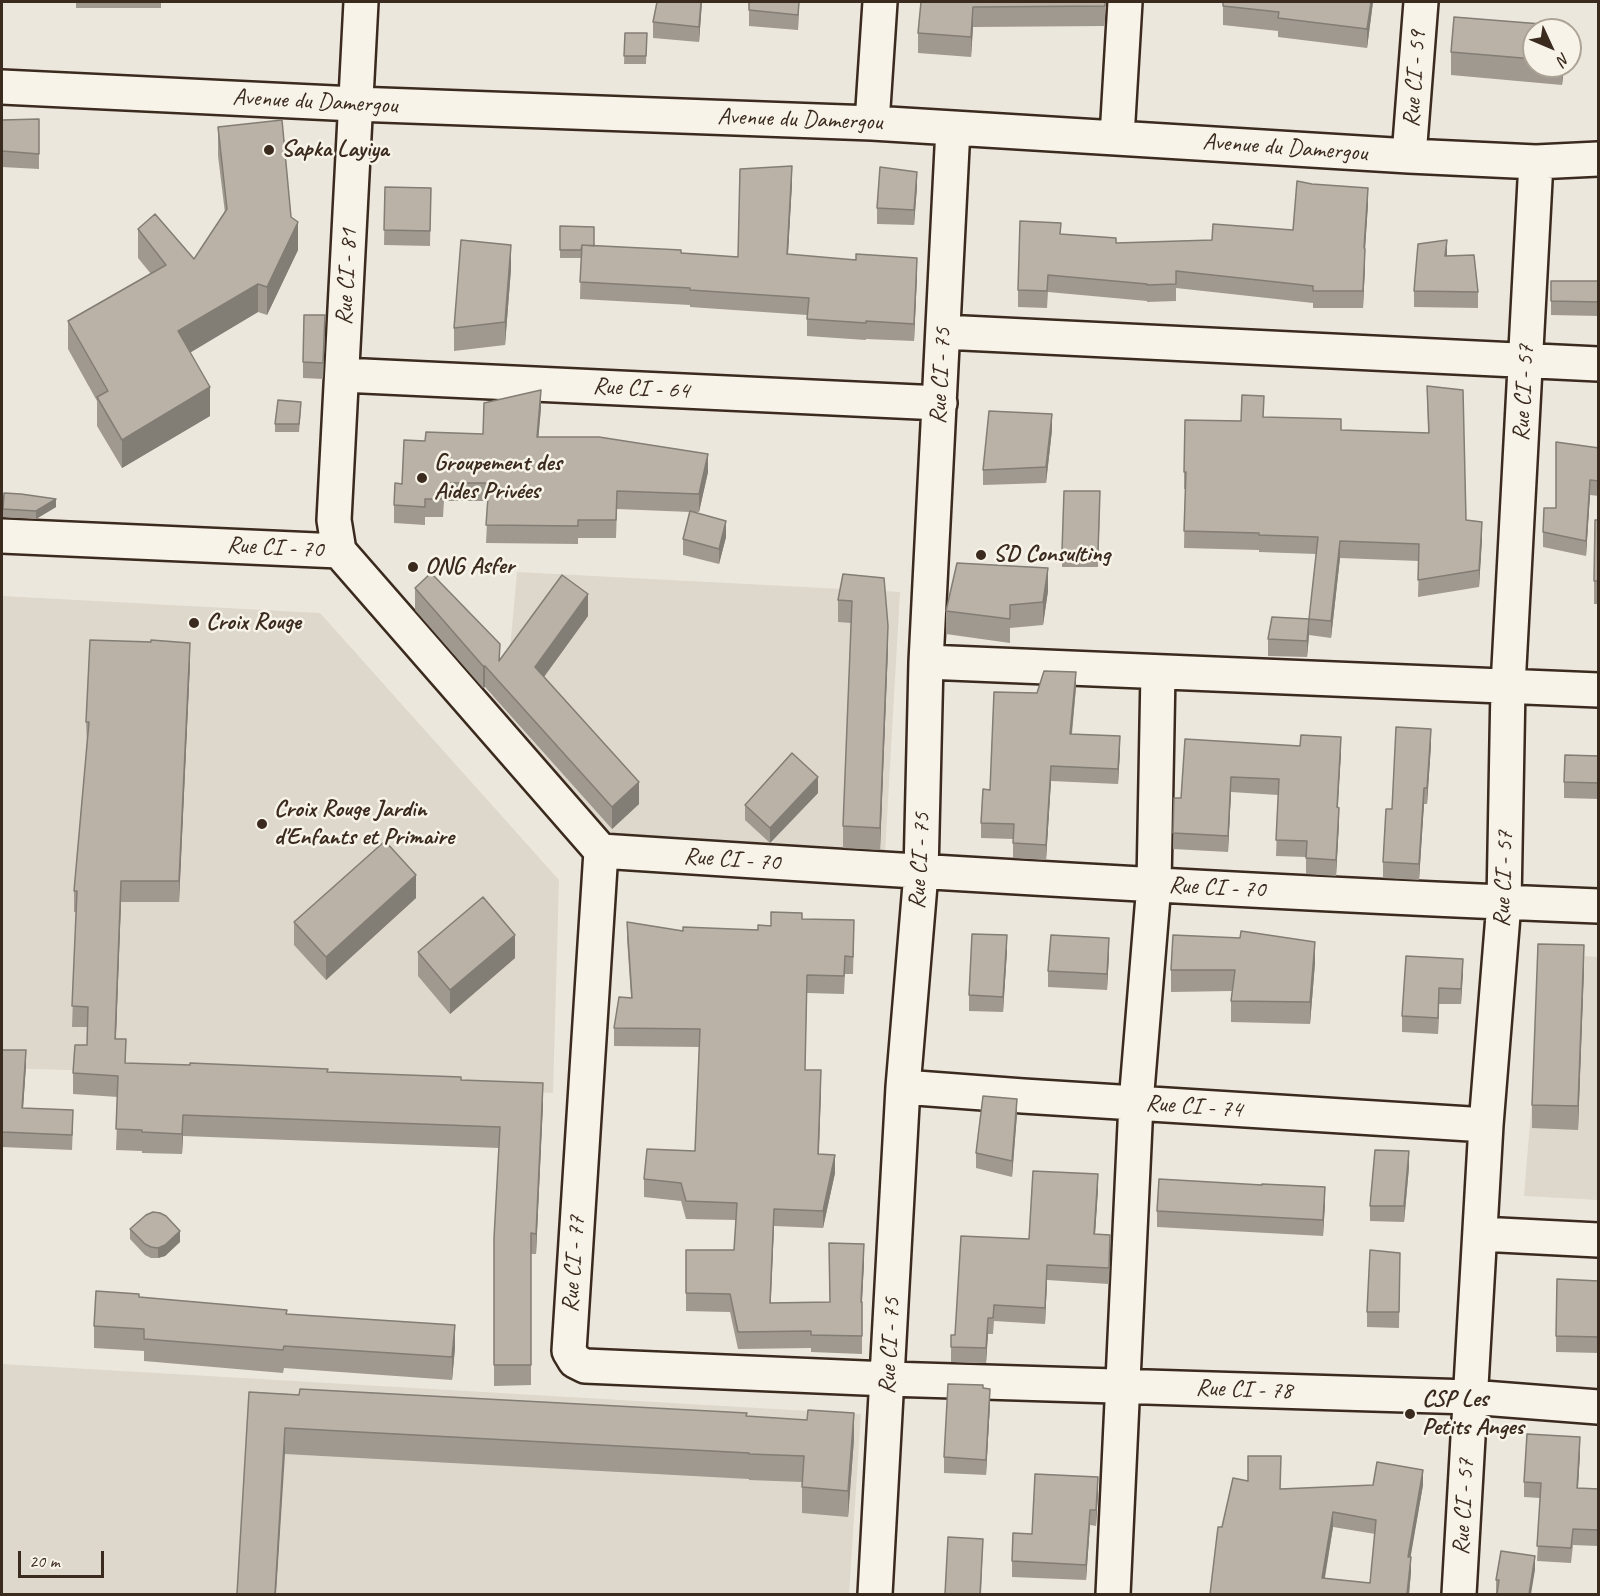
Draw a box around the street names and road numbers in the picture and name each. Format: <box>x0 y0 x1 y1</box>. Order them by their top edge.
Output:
street label: Rue CI - 59 <box>1397 30 1433 128</box>
street label: Avenue du Damergou <box>232 83 398 121</box>
street label: Avenue du Damergou <box>717 103 883 137</box>
street label: Avenue du Damergou <box>1202 128 1368 168</box>
street label: Rue CI - 81 <box>330 228 364 326</box>
street label: Rue CI - 75 <box>924 327 958 425</box>
street label: Rue CI - 57 <box>1507 344 1541 442</box>
street label: Rue CI - 64 <box>592 372 690 406</box>
street label: Rue CI - 70 <box>226 531 324 565</box>
street label: Rue CI - 75 <box>903 812 937 910</box>
street label: Rue CI - 57 <box>1488 830 1520 928</box>
street label: Rue CI - 70 <box>683 842 781 878</box>
street label: Rue CI - 70 <box>1168 871 1266 905</box>
street label: Rue CI - 74 <box>1145 1089 1243 1125</box>
street label: Rue CI - 77 <box>556 1215 592 1313</box>
street label: Rue CI - 75 <box>873 1297 907 1395</box>
street label: Rue CI - 78 <box>1195 1374 1293 1406</box>
street label: Rue CI - 57 <box>1447 1458 1481 1556</box>

